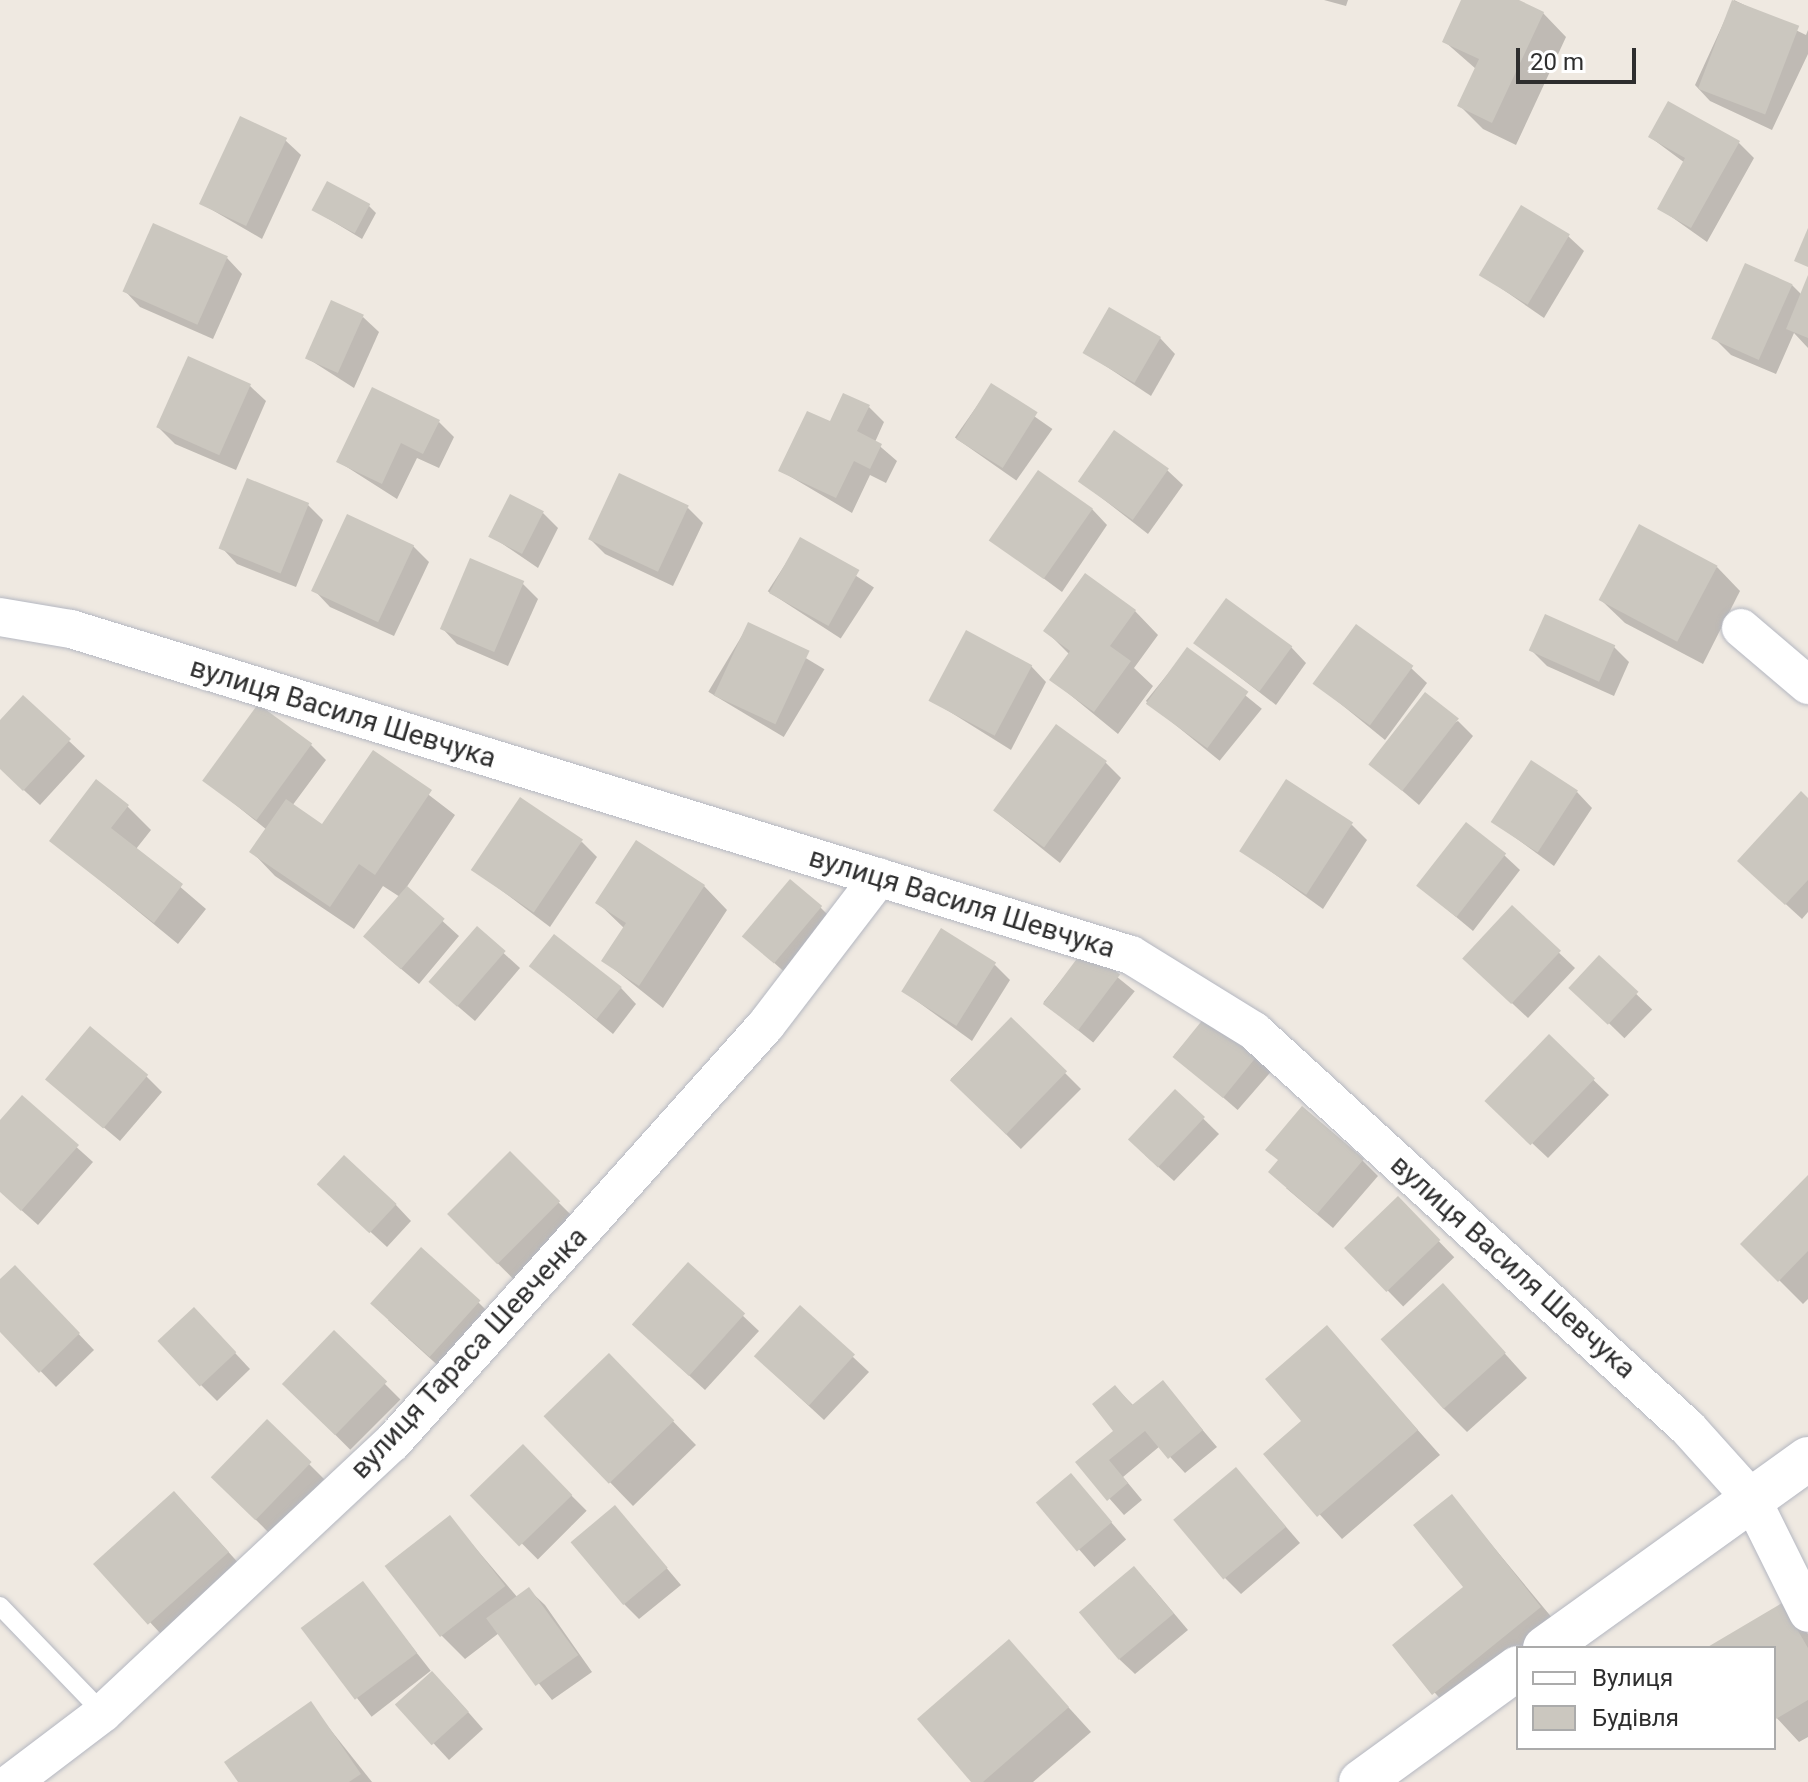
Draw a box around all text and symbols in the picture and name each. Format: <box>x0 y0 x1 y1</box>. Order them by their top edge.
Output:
scale bar <box>1520 32 1640 82</box>
text: 20 m <box>1530 48 1584 76</box>
street label: вулиця Василя Шевчука <box>186 650 500 776</box>
street label: вулиця Василя Шевчука <box>805 840 1119 966</box>
street label: вулиця Василя Шевчука <box>1384 1148 1642 1386</box>
street label: вулиця Тараса Шевченка <box>344 1220 594 1486</box>
legend <box>1516 1646 1776 1750</box>
text: Вулиця <box>1592 1664 1673 1692</box>
text: Будівля <box>1592 1704 1679 1732</box>

